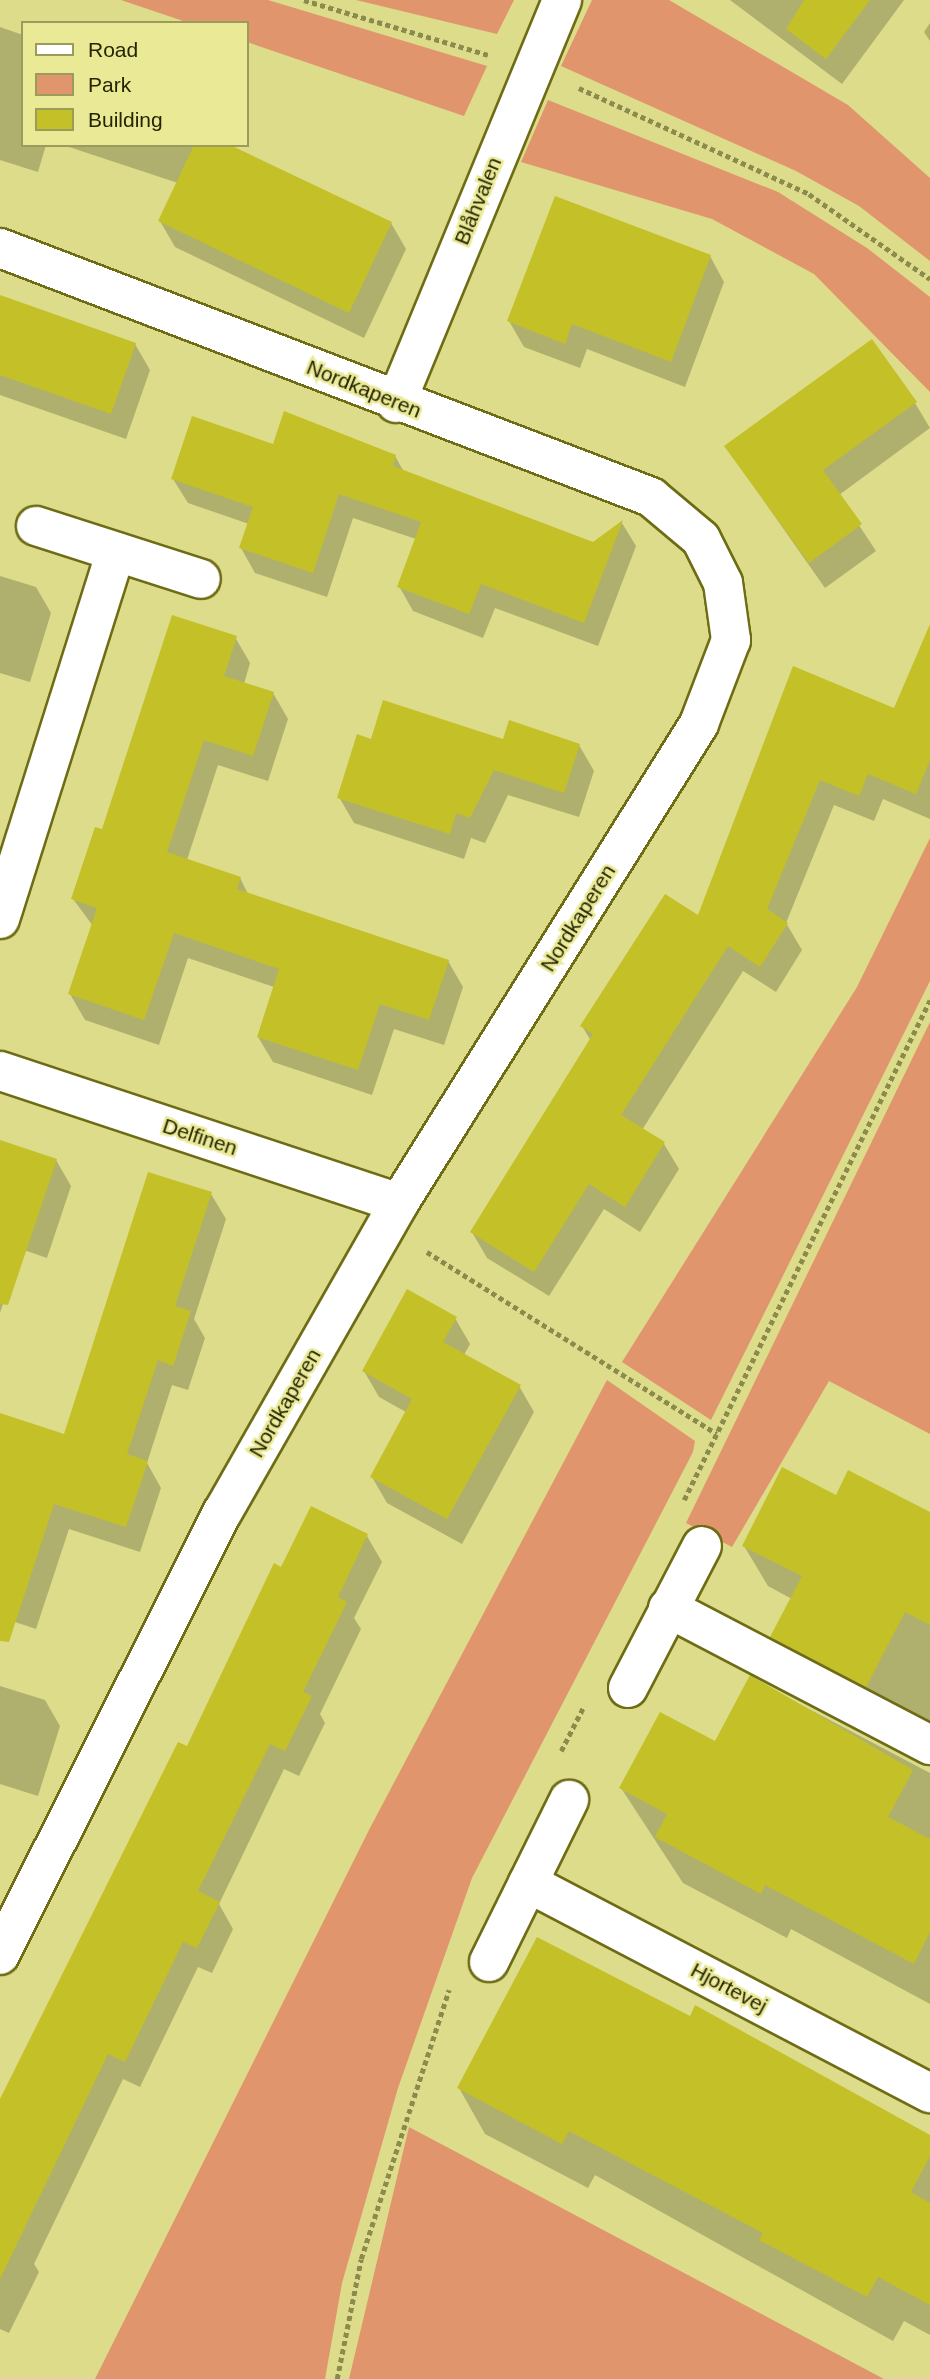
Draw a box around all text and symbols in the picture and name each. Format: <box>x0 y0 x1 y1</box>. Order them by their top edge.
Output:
legend <box>21 21 248 147</box>
text: Road <box>88 38 138 61</box>
text: Park <box>88 73 131 96</box>
text: Building <box>88 108 163 131</box>
street label: Blåhvalen <box>449 154 507 248</box>
street label: Nordkaperen <box>303 355 425 423</box>
street label: Nordkaperen <box>535 860 621 976</box>
street label: Delfinen <box>159 1113 241 1161</box>
street label: Nordkaperen <box>244 1344 326 1462</box>
street label: Hjortevej <box>687 1957 771 2019</box>

